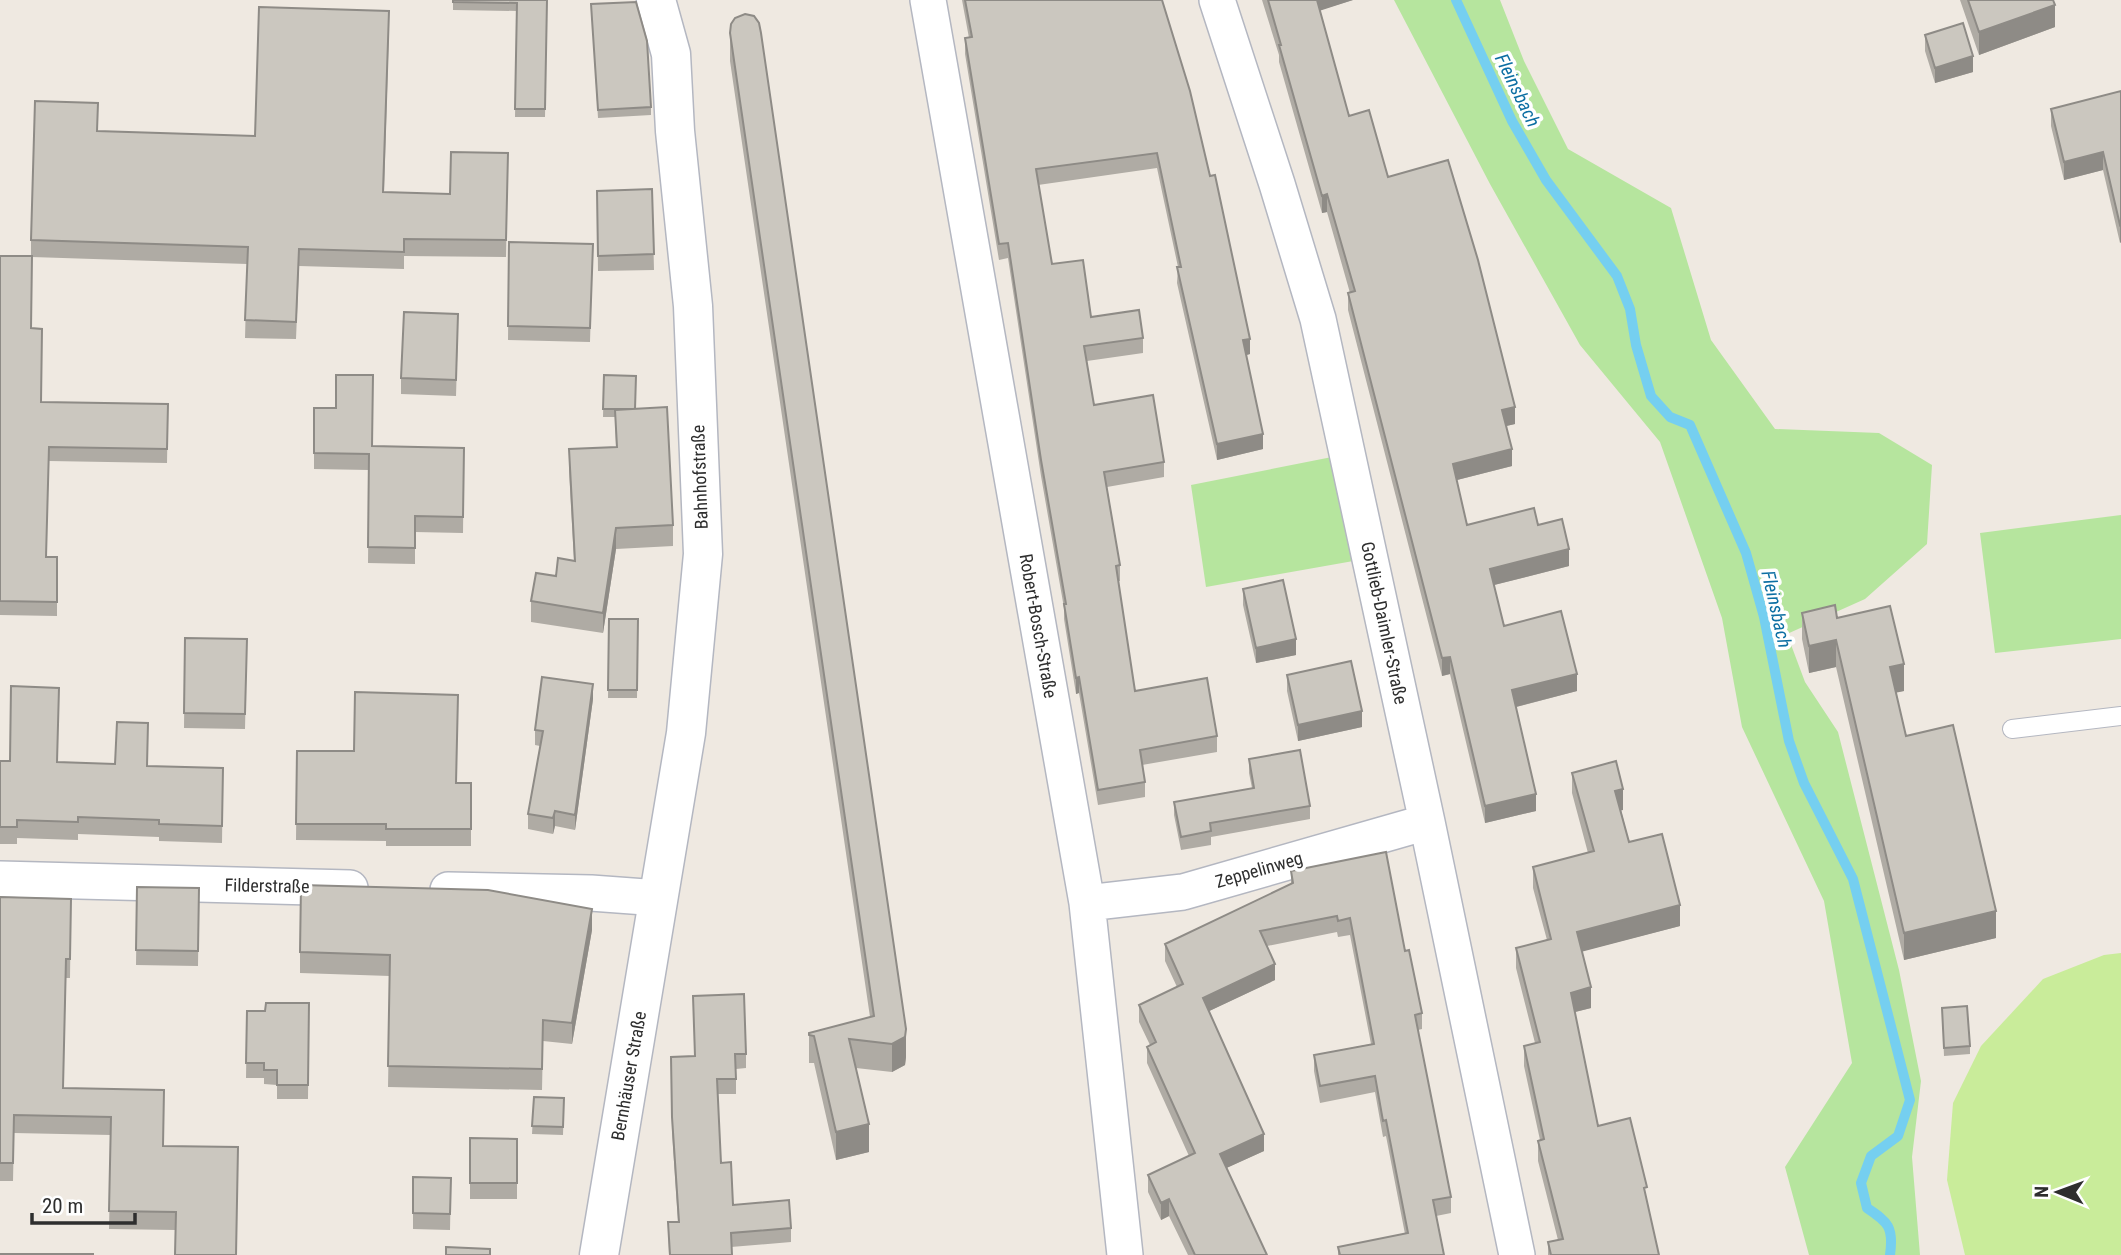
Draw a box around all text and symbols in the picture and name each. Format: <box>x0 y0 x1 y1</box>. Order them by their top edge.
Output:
water label: Fleinsbach <box>1490 50 1545 131</box>
street label: Bahnhofstraße <box>687 424 712 530</box>
street label: Gottlieb-Daimler-Straße <box>1357 540 1412 706</box>
street label: Robert-Bosch-Straße <box>1015 552 1062 700</box>
water label: Fleinsbach <box>1756 568 1797 650</box>
street label: Zeppelinweg <box>1213 847 1305 892</box>
street label: Filderstraße <box>224 874 310 897</box>
street label: Bernhäuser Straße <box>607 1010 650 1142</box>
north arrow <box>2023 1157 2093 1227</box>
scale bar <box>32 1182 135 1226</box>
text: N <box>2030 1186 2053 1198</box>
text: 20 m <box>42 1194 83 1218</box>

